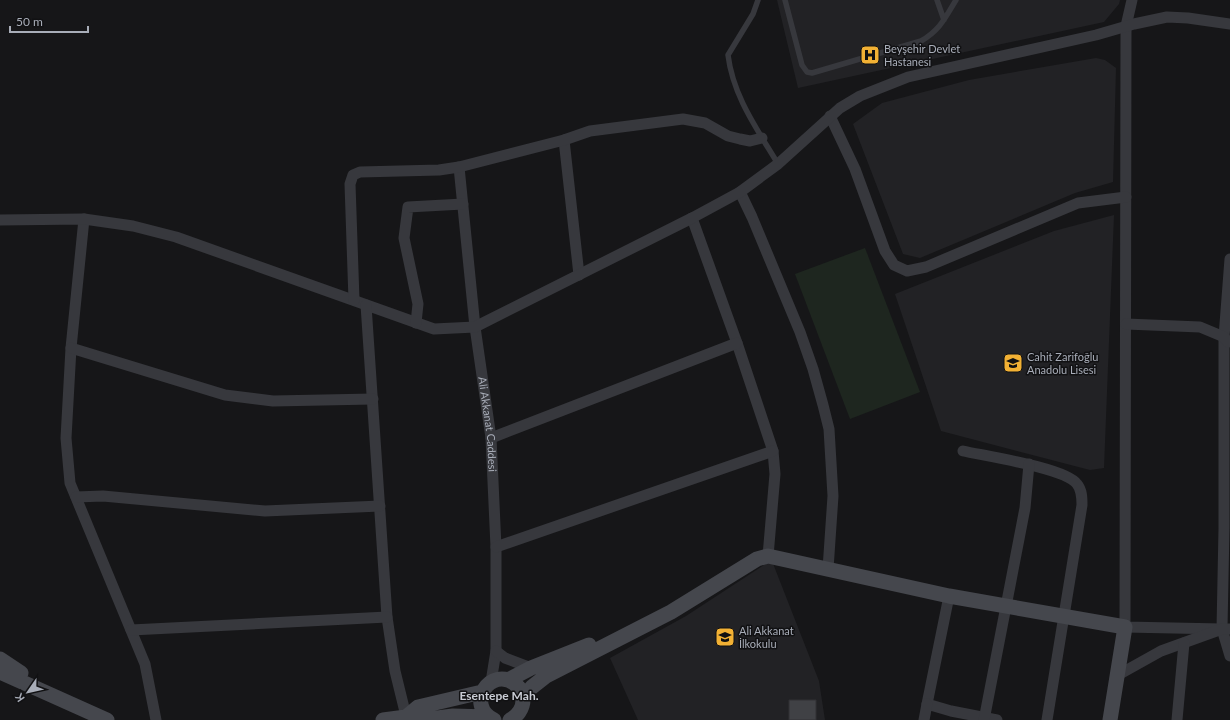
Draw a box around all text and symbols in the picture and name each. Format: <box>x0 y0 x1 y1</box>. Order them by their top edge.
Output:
scale bar <box>10 8 88 34</box>
text: 50 m <box>16 14 43 29</box>
place label: Beyşehir Devlet Hastanesi <box>884 42 960 68</box>
hospital icon: Beyşehir Devlet Hastanesi <box>859 44 881 66</box>
place label: Cahit Zarifoğlu Anadolu Lisesi <box>1027 350 1098 376</box>
school or university icon: Cahit Zarifoğlu Anadolu Lisesi <box>1002 352 1024 374</box>
street label: Ali Akkanat Caddesi <box>476 376 500 473</box>
place label: Ali Akkanat İlkokulu <box>739 624 794 650</box>
school or university icon: Ali Akkanat İlkokulu <box>714 626 736 648</box>
north arrow <box>8 672 48 712</box>
district label: Esentepe Mah. <box>459 688 539 703</box>
text: K <box>12 691 27 705</box>

